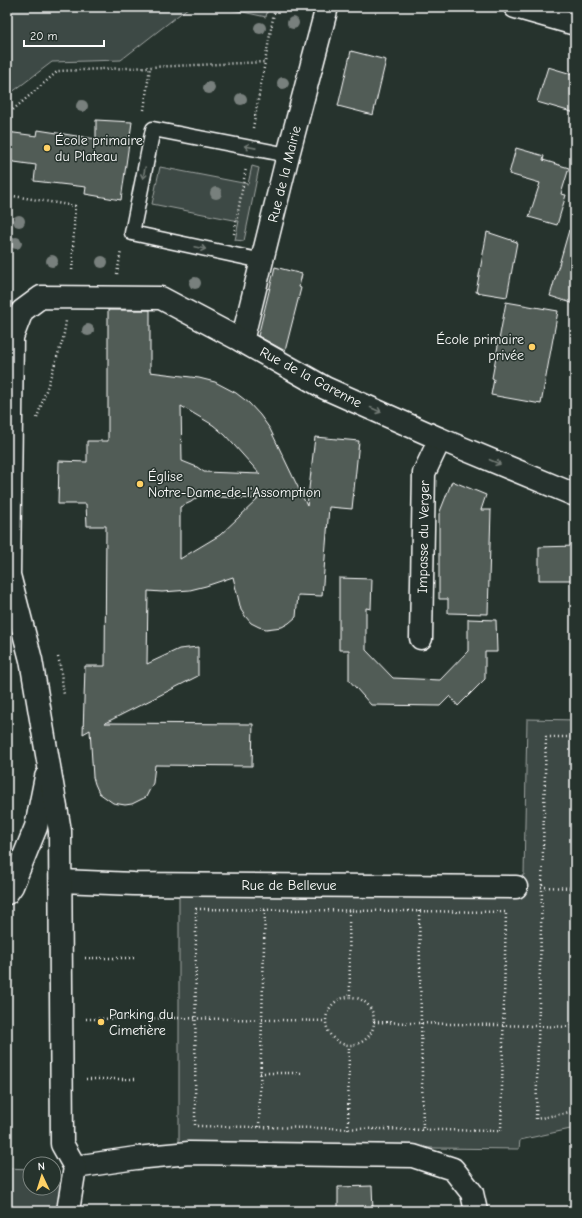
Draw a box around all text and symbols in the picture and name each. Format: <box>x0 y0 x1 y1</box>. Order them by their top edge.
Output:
scale bar <box>24 22 104 48</box>
text: 20 m <box>30 29 58 43</box>
street label: Rue de la Mairie <box>264 124 305 224</box>
place label: École primaire du Plateau <box>55 132 143 165</box>
marker: École primaire du Plateau <box>42 143 52 153</box>
one-way arrow <box>244 143 257 151</box>
one-way arrow <box>140 166 148 179</box>
one-way arrow <box>193 244 206 252</box>
place label: École primaire privée <box>436 331 524 364</box>
marker: École primaire privée <box>527 342 537 352</box>
street label: Rue de la Garenne <box>257 343 365 412</box>
one-way arrow <box>369 407 381 414</box>
one-way arrow <box>488 458 500 466</box>
place label: Église Notre-Dame-de-l'Assomption <box>148 468 321 501</box>
marker: Église Notre-Dame-de-l'Assomption <box>135 479 145 489</box>
street label: Impasse du Verger <box>414 480 433 594</box>
street label: Rue de Bellevue <box>241 877 337 894</box>
place label: Parking du Cimetière <box>109 1006 173 1039</box>
marker: Parking du Cimetière <box>96 1017 106 1027</box>
north arrow <box>22 1156 62 1196</box>
text: N <box>37 1160 45 1173</box>

